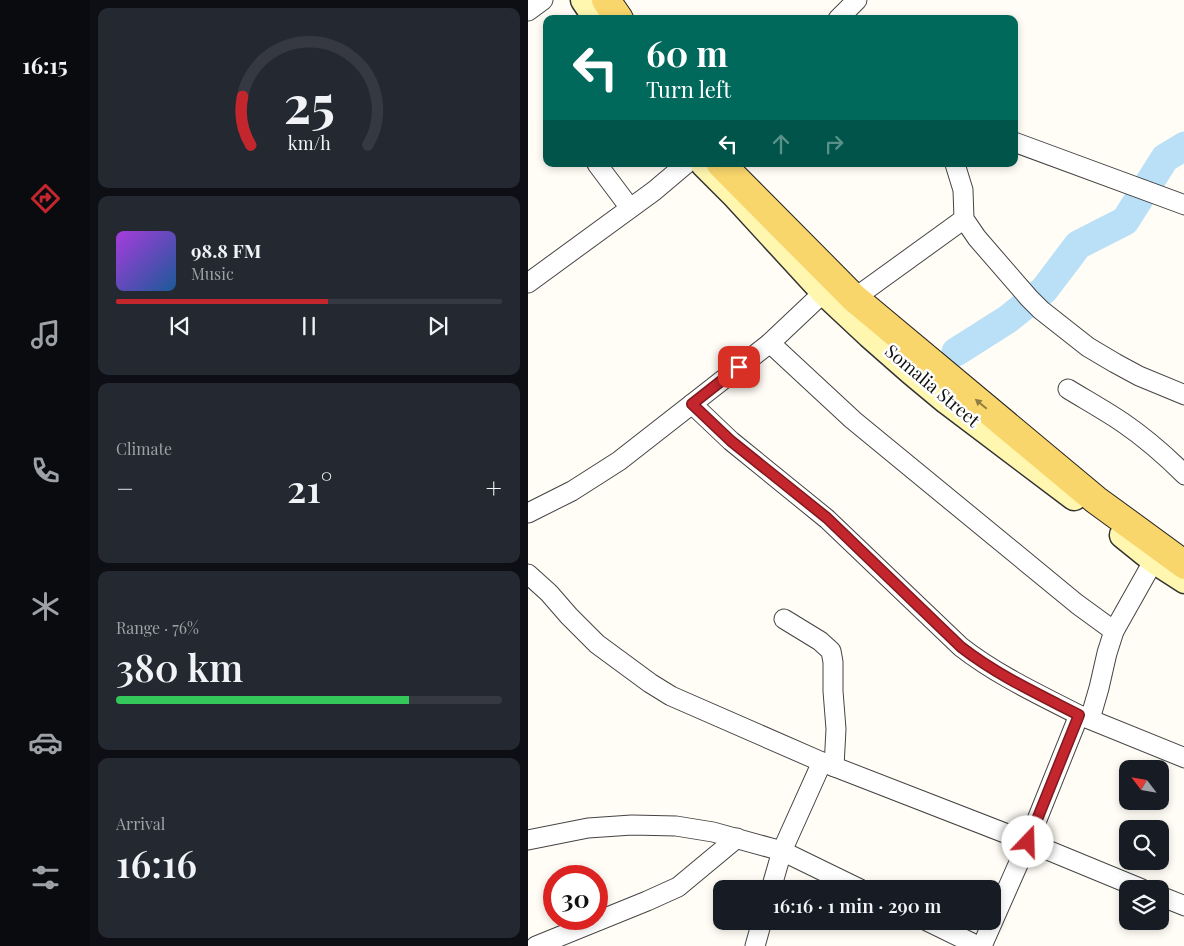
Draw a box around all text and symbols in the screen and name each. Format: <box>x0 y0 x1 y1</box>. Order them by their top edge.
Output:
text: 60 m <box>646 29 728 76</box>
icon: left <box>563 35 628 100</box>
text: 16:15 <box>22 50 68 80</box>
text: 25 <box>283 68 335 137</box>
text: Turn left <box>646 74 731 104</box>
icon: left <box>714 130 742 158</box>
icon: ahead <box>767 130 795 158</box>
icon: right <box>820 130 848 158</box>
text: km/h <box>288 131 331 154</box>
icon: directions <box>28 181 63 216</box>
text: 98.8 FM <box>191 237 261 263</box>
text: Music <box>191 263 234 284</box>
icon: previous <box>166 312 194 340</box>
icon: pause <box>295 312 323 340</box>
icon: next <box>424 312 452 340</box>
icon: music <box>28 317 63 352</box>
street label: Somalia Street <box>880 339 985 432</box>
pin <box>718 346 760 388</box>
icon: arrive <box>725 353 753 381</box>
one-way arrow <box>975 399 988 410</box>
text: Climate <box>116 438 172 459</box>
icon: phone <box>28 453 63 488</box>
text: 21° <box>287 462 333 513</box>
text: − <box>116 469 134 506</box>
text: + <box>486 469 502 506</box>
icon: climate <box>28 589 63 624</box>
text: Range · 76% <box>116 617 199 638</box>
text: 380 km <box>116 641 243 692</box>
icon: car <box>28 725 63 760</box>
north arrow <box>1119 760 1169 810</box>
map controls <box>1119 760 1169 930</box>
text: Arrival <box>116 813 165 834</box>
position arrow <box>1001 815 1053 867</box>
button: search <box>1119 820 1169 870</box>
text: 16:16 <box>116 837 197 888</box>
icon: filters <box>28 860 63 895</box>
speed limit sign: 30 <box>543 865 608 930</box>
button: layers <box>1119 880 1169 930</box>
text: 16:16 · 1 min · 290 m <box>773 892 941 918</box>

